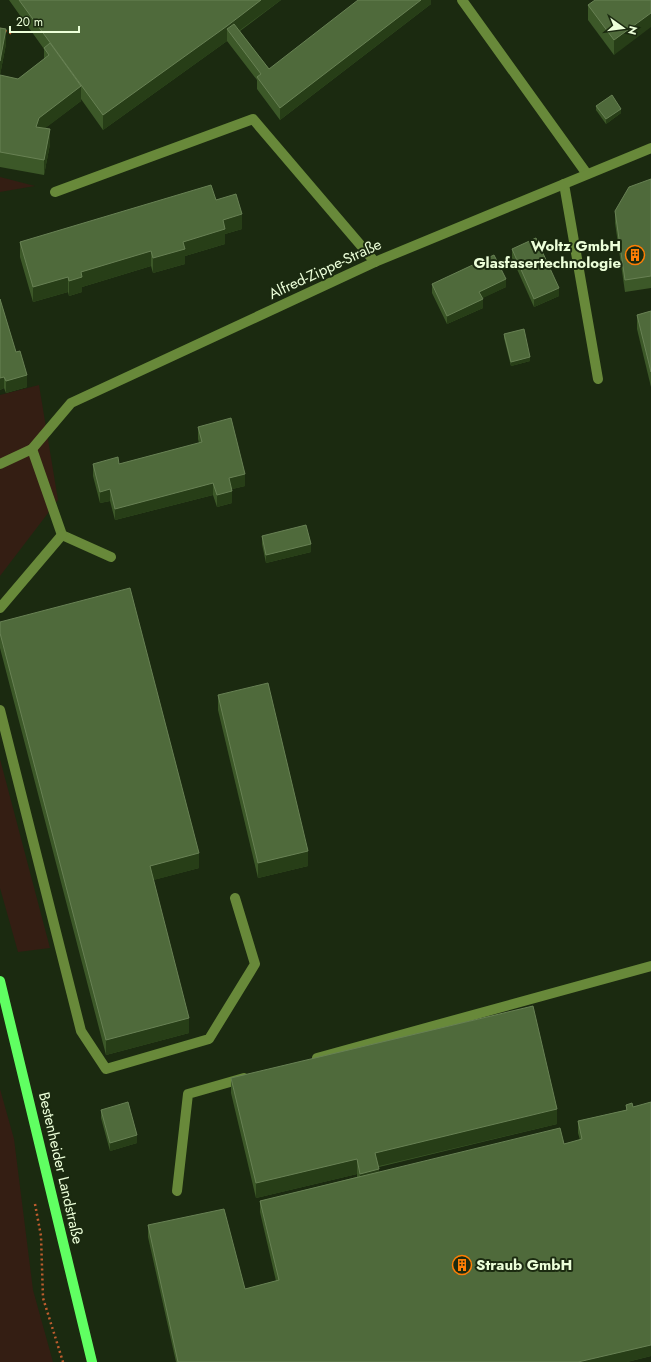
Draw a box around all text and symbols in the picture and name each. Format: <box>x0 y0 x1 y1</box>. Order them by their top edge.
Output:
scale bar <box>10 8 79 34</box>
north arrow <box>603 8 643 48</box>
text: 20 m <box>16 13 43 31</box>
text: N <box>624 24 642 37</box>
street label: Alfred-Zippe-Straße <box>265 233 385 305</box>
place label: Woltz GmbH Glasfasertechnologie <box>473 235 621 274</box>
building icon: Woltz GmbH Glasfasertechnologie <box>624 244 646 266</box>
street label: Bestenheider Landstraße <box>33 1090 89 1246</box>
building icon: Straub GmbH <box>451 1254 473 1276</box>
place label: Straub GmbH <box>476 1254 572 1276</box>

